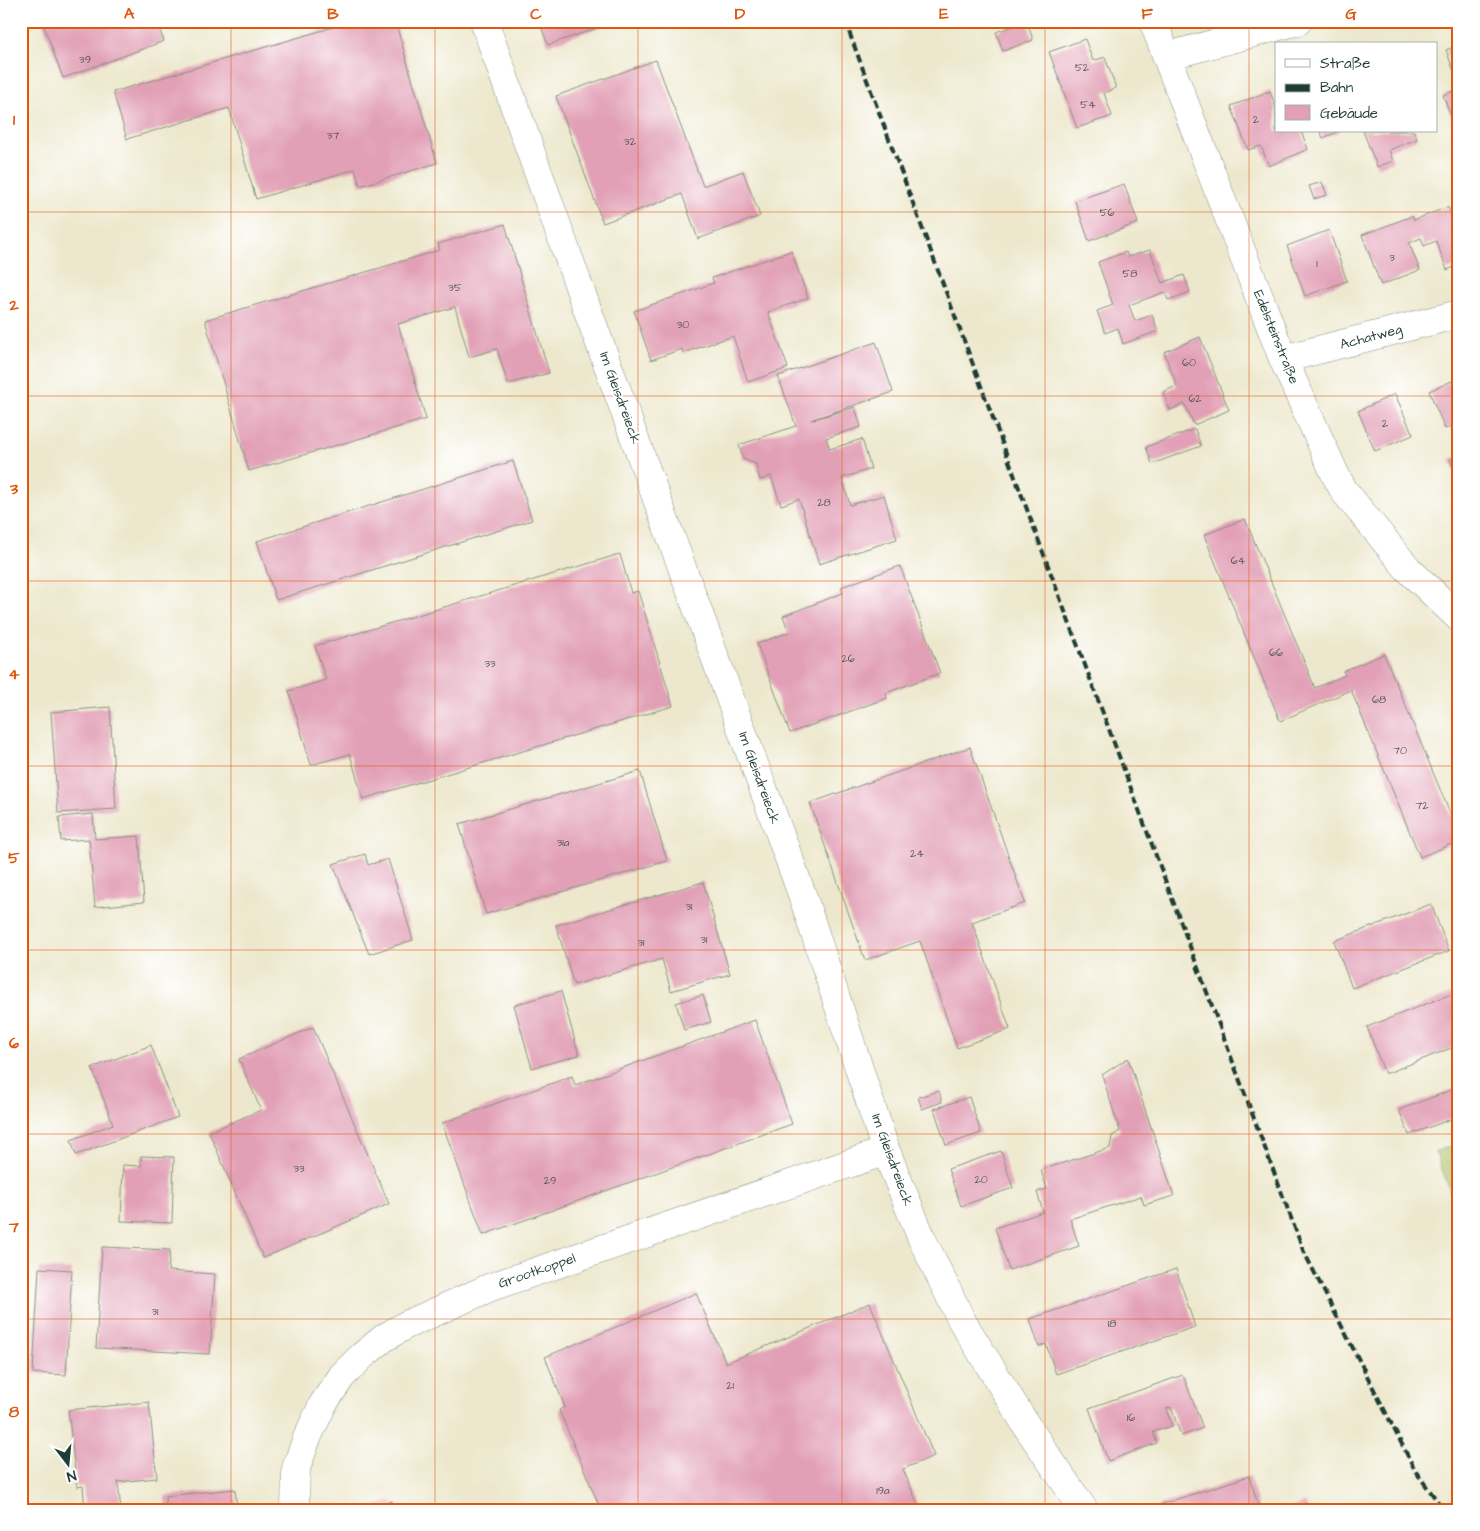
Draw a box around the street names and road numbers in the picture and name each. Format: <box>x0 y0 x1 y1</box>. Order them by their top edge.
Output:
street label: Edelsteinstraße <box>1248 287 1304 387</box>
street label: Achatweg <box>1338 319 1404 355</box>
street label: Im Gleisdreieck <box>594 349 646 447</box>
street label: Im Gleisdreieck <box>733 729 785 827</box>
street label: Im Gleisdreieck <box>866 1111 918 1209</box>
street label: Grootkoppel <box>496 1248 578 1294</box>

